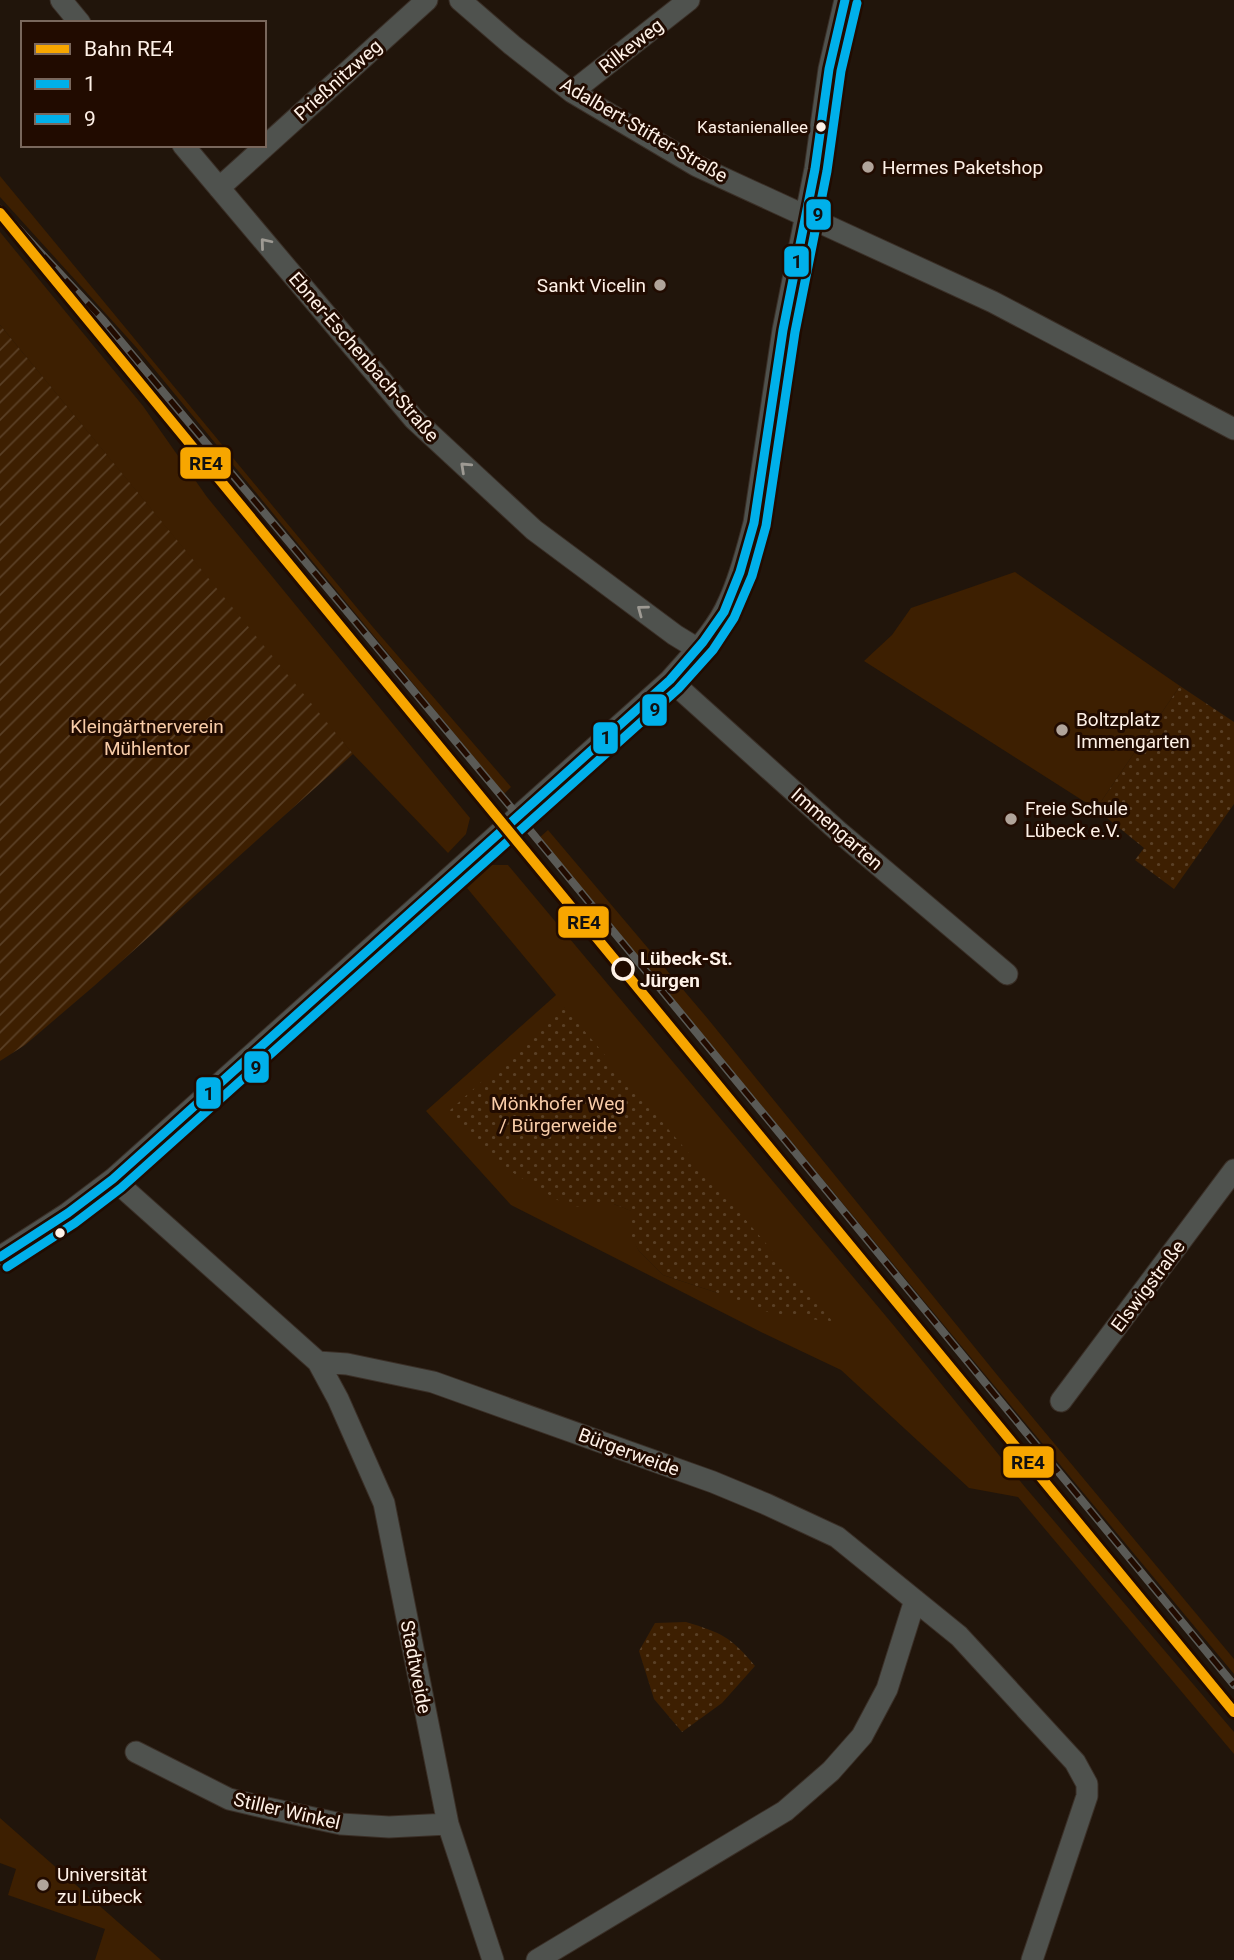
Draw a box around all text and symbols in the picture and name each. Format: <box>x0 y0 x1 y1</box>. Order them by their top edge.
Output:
street label: Rilkeweg <box>594 14 668 78</box>
legend <box>21 21 266 147</box>
street label: Prießnitzweg <box>289 35 387 125</box>
text: Bahn RE4 <box>84 37 174 61</box>
text: 1 <box>84 72 96 96</box>
street label: Adalbert-Stifter-Straße <box>556 73 732 187</box>
text: 9 <box>84 107 96 131</box>
place label: Kastanienallee <box>697 117 808 137</box>
marker: Kastanienallee <box>814 120 828 134</box>
place label: Hermes Paketshop <box>882 156 1043 179</box>
marker: Hermes Paketshop <box>860 159 876 175</box>
line badge: 9 <box>805 198 832 231</box>
text: 9 <box>813 203 823 226</box>
one-way arrow <box>261 238 273 251</box>
line badge: 1 <box>783 245 810 278</box>
text: 1 <box>792 250 802 273</box>
street label: Ebner-Eschenbach-Straße <box>284 267 444 447</box>
place label: Sankt Vicelin <box>537 274 646 297</box>
marker: Sankt Vicelin <box>652 277 668 293</box>
line badge: RE4 <box>179 446 232 480</box>
text: RE4 <box>189 452 223 475</box>
one-way arrow <box>460 463 473 476</box>
one-way arrow <box>637 606 650 618</box>
line badge: 9 <box>641 693 668 727</box>
text: 9 <box>650 698 660 721</box>
place label: Boltzplatz Immengarten <box>1076 708 1190 753</box>
park label: Kleingärtnerverein Mühlentor <box>70 715 224 760</box>
line badge: 1 <box>592 721 619 755</box>
marker: Boltzplatz Immengarten <box>1054 722 1070 738</box>
text: 1 <box>601 726 611 749</box>
street label: Immengarten <box>787 783 887 875</box>
place label: Freie Schule Lübeck e.V. <box>1025 797 1128 842</box>
marker: Freie Schule Lübeck e.V. <box>1003 811 1019 827</box>
line badge: RE4 <box>557 905 610 939</box>
text: RE4 <box>567 911 601 934</box>
place label: Lübeck-St. Jürgen <box>640 947 733 992</box>
marker: Lübeck-St. Jürgen <box>612 958 634 980</box>
line badge: 9 <box>243 1050 270 1084</box>
text: 9 <box>251 1056 261 1079</box>
line badge: 1 <box>195 1076 222 1110</box>
text: 1 <box>204 1082 214 1105</box>
park label: Mönkhofer Weg / Bürgerweide <box>491 1092 625 1137</box>
unlabelled marker <box>53 1226 67 1240</box>
street label: Elswigstraße <box>1106 1236 1190 1336</box>
street label: Bürgerweide <box>575 1423 683 1481</box>
line badge: RE4 <box>1002 1445 1055 1479</box>
text: RE4 <box>1011 1451 1045 1474</box>
street label: Stadtweide <box>396 1618 436 1716</box>
street label: Stiller Winkel <box>231 1788 343 1834</box>
place label: Universität zu Lübeck <box>57 1863 147 1908</box>
marker: Universität zu Lübeck <box>35 1877 51 1893</box>

